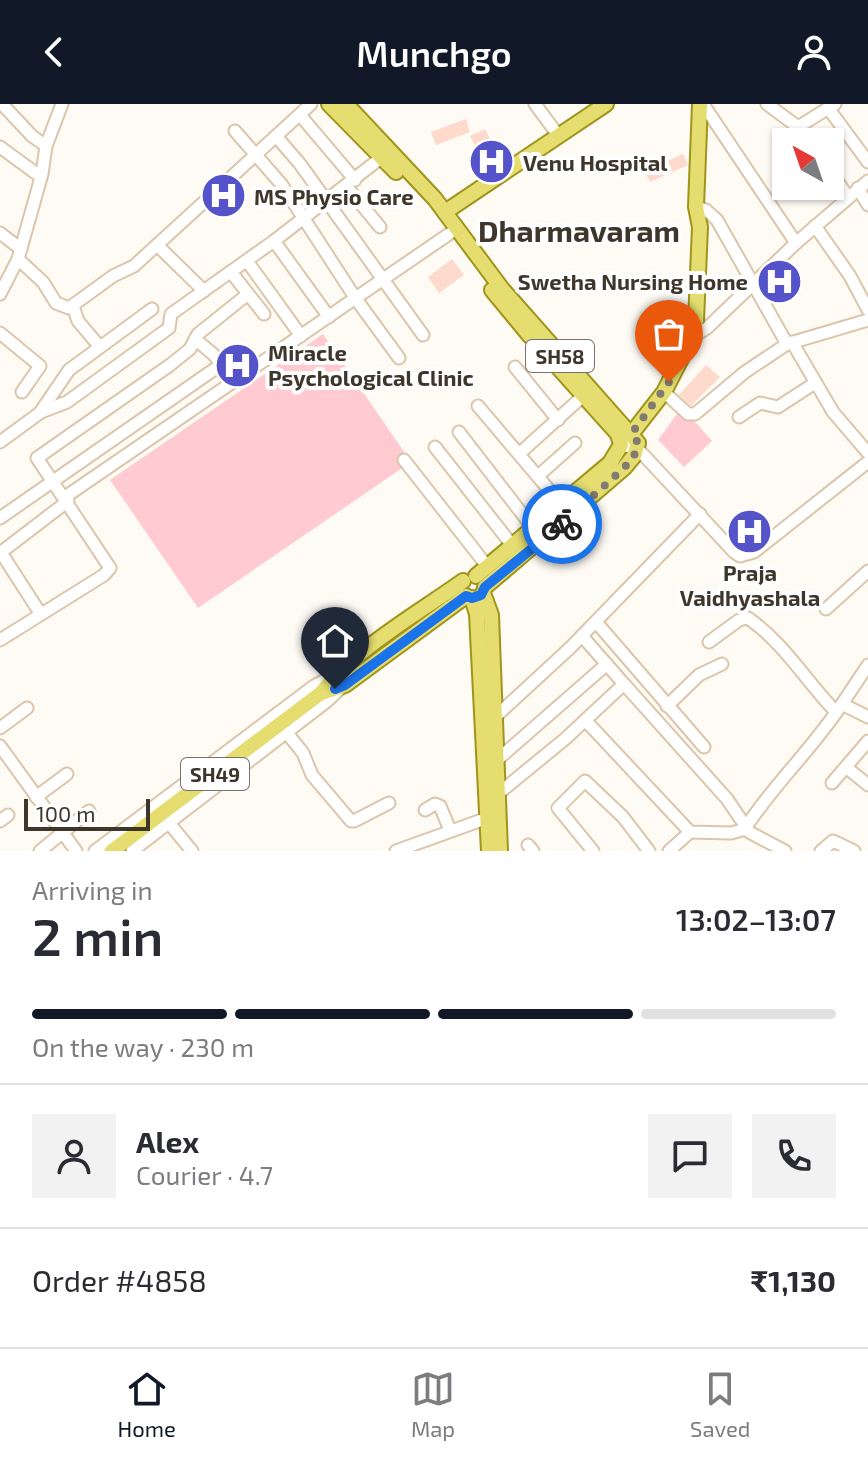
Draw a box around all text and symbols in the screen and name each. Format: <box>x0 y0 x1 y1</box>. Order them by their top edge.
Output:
icon: back <box>32 30 76 74</box>
icon: person <box>792 30 836 74</box>
text: Munchgo <box>356 31 512 74</box>
north arrow <box>772 128 844 200</box>
map controls <box>772 128 844 200</box>
hospital icon: Venu Hospital <box>468 138 516 186</box>
place label: Venu Hospital <box>523 149 668 175</box>
hospital icon: MS Physio Care <box>199 172 247 220</box>
place label: MS Physio Care <box>254 183 414 210</box>
district label: Dharmavaram <box>478 212 680 248</box>
hospital icon: Swetha Nursing Home <box>755 257 803 305</box>
place label: Swetha Nursing Home <box>518 268 748 294</box>
pin <box>635 300 703 382</box>
icon: bag <box>647 312 691 356</box>
place label: Miracle Psychological Clinic <box>268 339 474 391</box>
road number: SH58 <box>526 340 594 372</box>
hospital icon: Miracle Psychological Clinic <box>213 341 261 389</box>
courier <box>522 484 602 564</box>
icon: bike <box>540 502 584 546</box>
hospital icon: Praja Vaidhyashala <box>726 507 774 555</box>
place label: Praja Vaidhyashala <box>680 559 820 611</box>
pin <box>301 607 369 689</box>
icon: home <box>313 619 357 663</box>
road number: SH49 <box>181 758 249 790</box>
scale bar <box>24 795 150 831</box>
text: 100 m <box>36 800 95 826</box>
text: Arriving in <box>32 874 153 905</box>
text: 13:02–13:07 <box>676 901 836 937</box>
text: 2 min <box>32 904 163 966</box>
text: On the way · 230 m <box>32 1031 254 1062</box>
button: person <box>32 1114 116 1198</box>
button: chat <box>648 1114 732 1198</box>
button: phone <box>752 1114 836 1198</box>
text: Alex <box>136 1123 199 1159</box>
text: Courier · 4.7 <box>136 1159 273 1190</box>
text: Order #4858 <box>32 1262 207 1298</box>
text: ₹1,130 <box>750 1262 836 1298</box>
tab: Home <box>118 1367 176 1441</box>
tab: Map <box>411 1367 455 1441</box>
tab: Saved <box>690 1367 750 1441</box>

